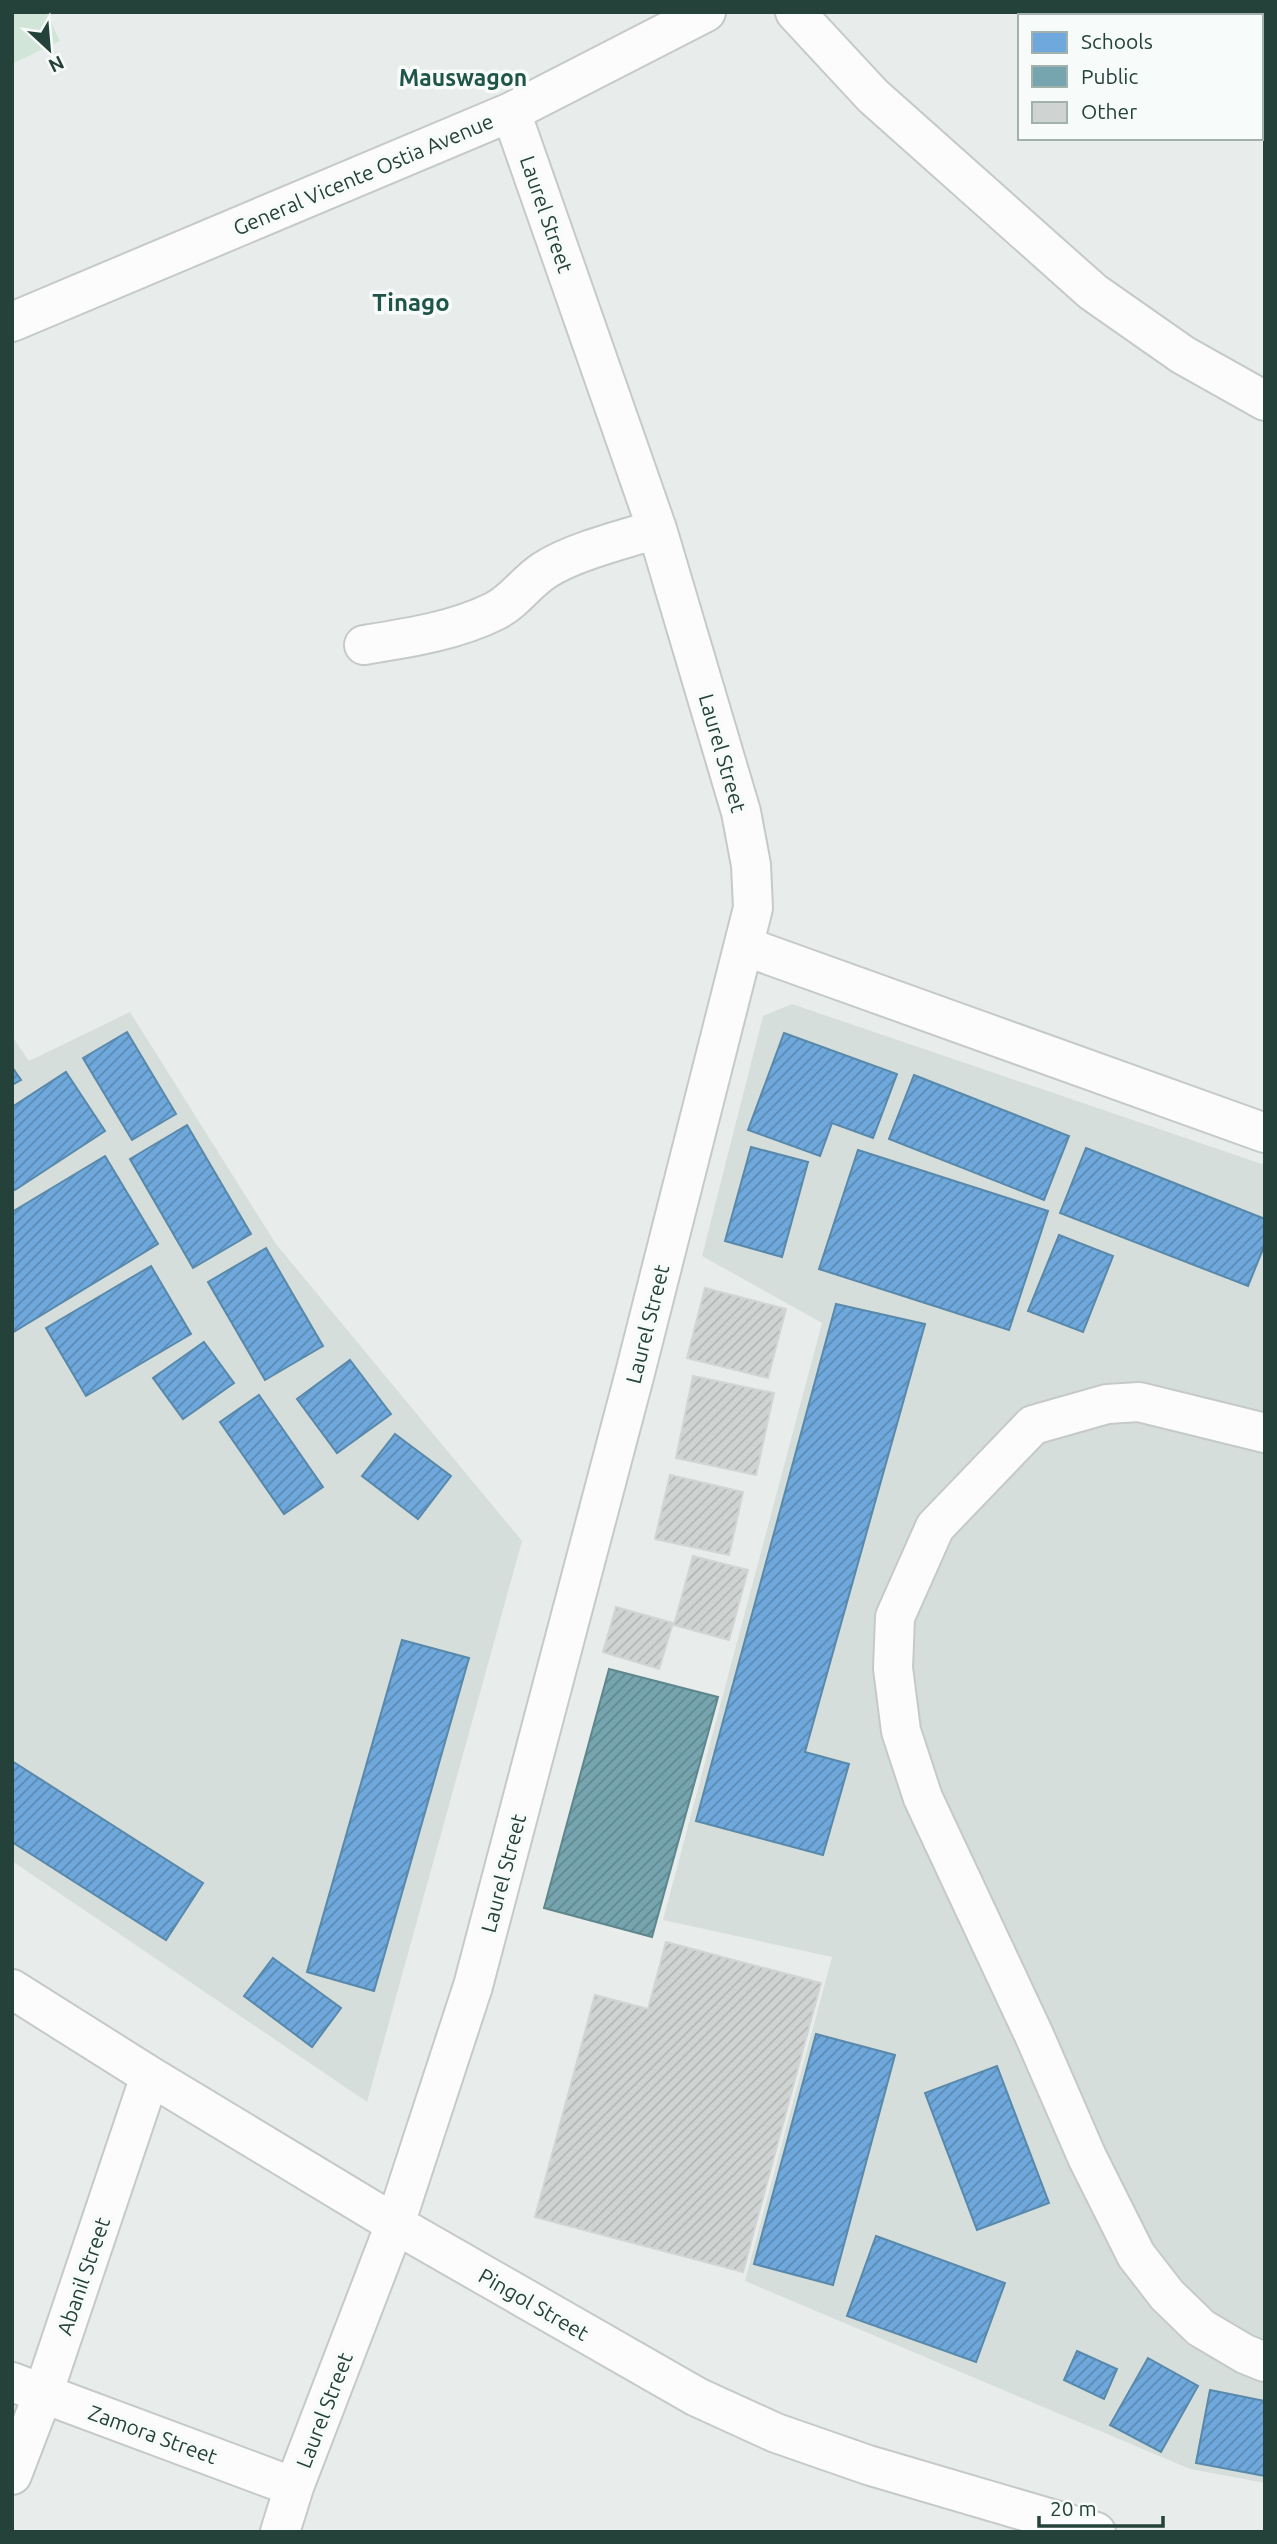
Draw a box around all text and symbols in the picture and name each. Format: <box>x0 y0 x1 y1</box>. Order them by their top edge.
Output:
north arrow <box>14 14 84 84</box>
legend <box>1018 14 1263 140</box>
text: Schools <box>1081 29 1153 53</box>
text: N <box>45 51 68 77</box>
text: Public <box>1081 64 1138 88</box>
district label: Mauswagon <box>399 65 527 90</box>
text: Other <box>1081 99 1137 123</box>
street label: General Vicente Ostia Avenue <box>229 108 497 240</box>
street label: Laurel Street <box>516 152 578 276</box>
district label: Tinago <box>372 289 450 316</box>
street label: Laurel Street <box>695 691 751 815</box>
street label: Laurel Street <box>621 1262 673 1386</box>
street label: Laurel Street <box>476 1811 530 1935</box>
street label: Abanil Street <box>52 2214 114 2338</box>
street label: Pingol Street <box>475 2263 593 2345</box>
street label: Laurel Street <box>291 2349 357 2471</box>
street label: Zamora Street <box>85 2400 221 2468</box>
scale bar <box>1039 2484 1163 2528</box>
text: 20 m <box>1050 2496 1097 2520</box>

